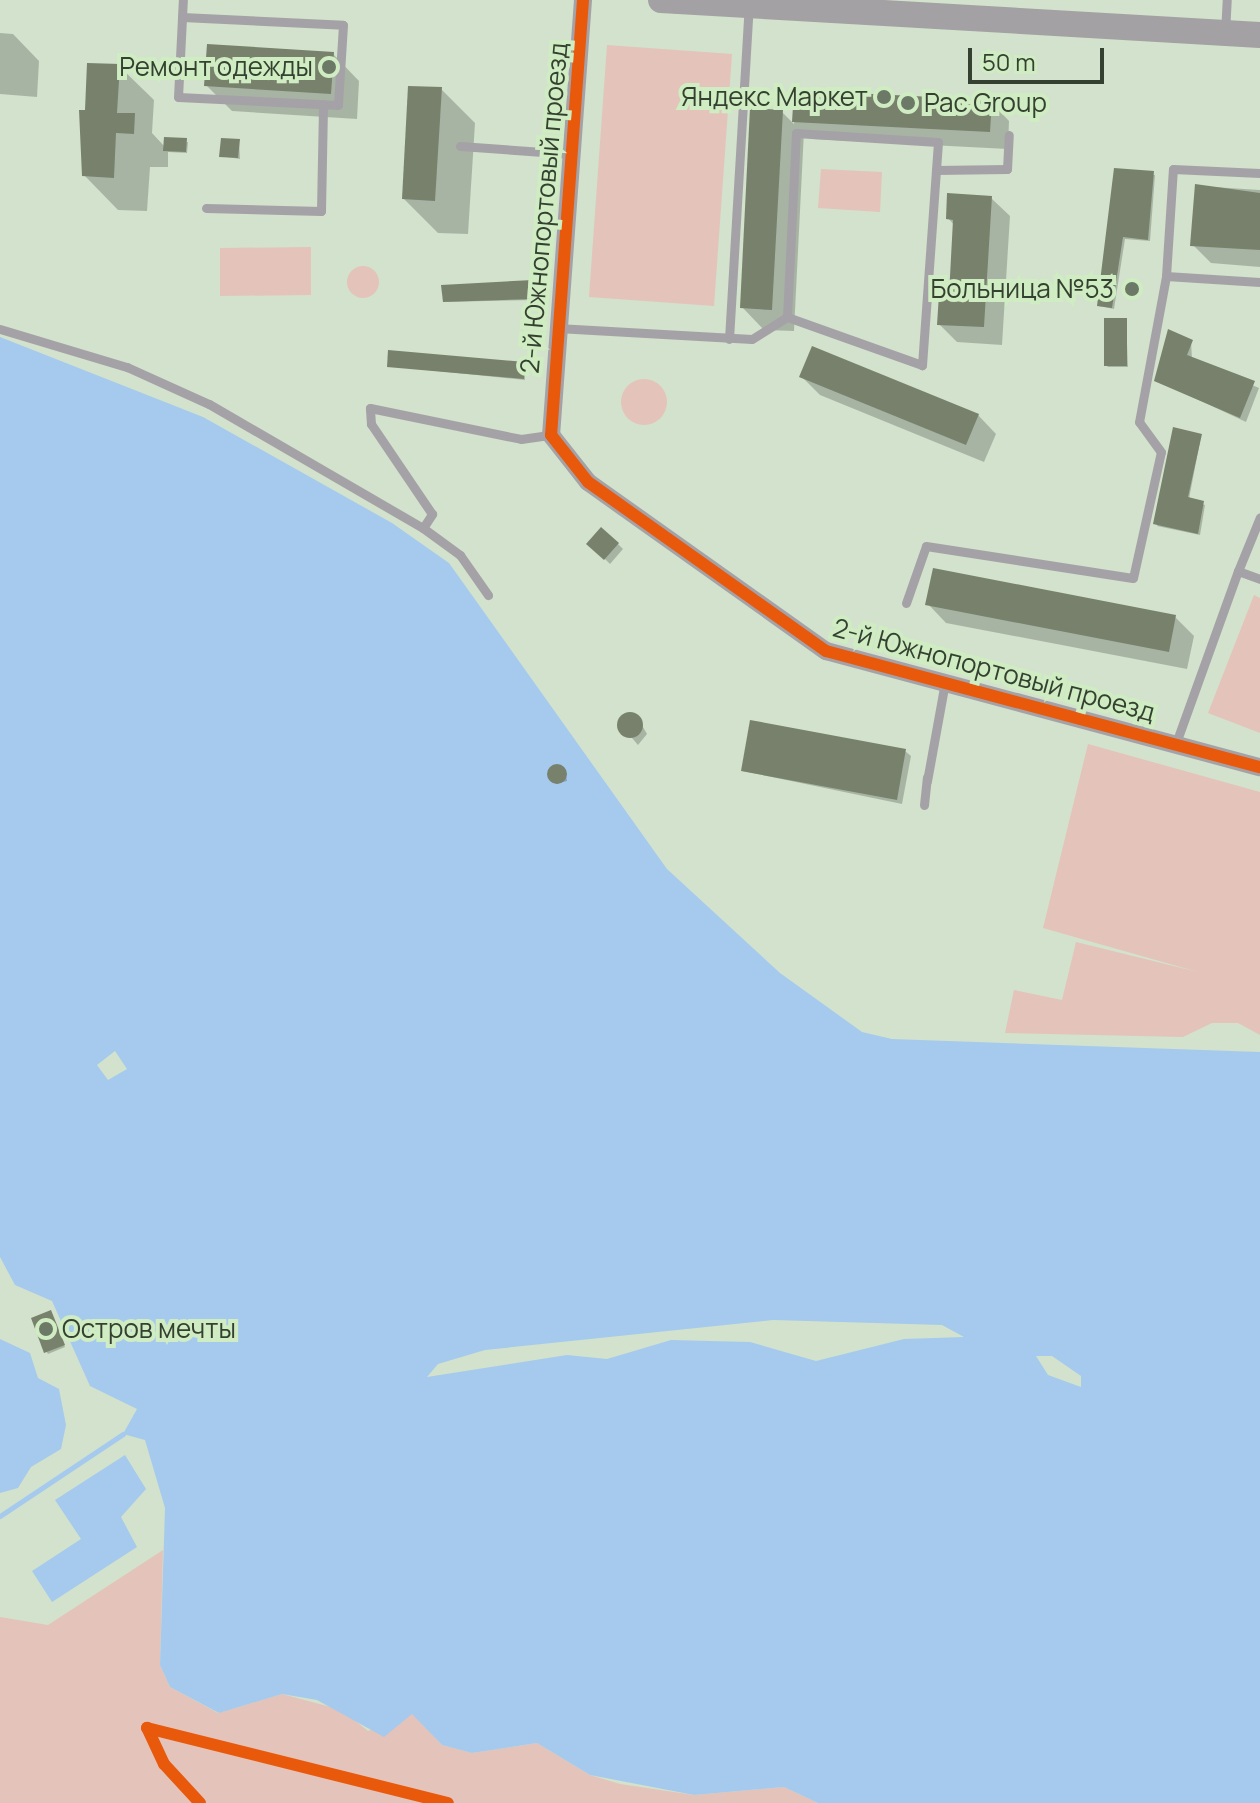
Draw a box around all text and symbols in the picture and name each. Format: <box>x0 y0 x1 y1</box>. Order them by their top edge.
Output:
scale bar <box>972 32 1108 82</box>
street label: 2-й Южнопортовый проезд <box>514 41 574 375</box>
text: 50 m <box>982 45 1036 78</box>
place label: Ремонт одежды <box>119 51 313 83</box>
marker: Ремонт одежды <box>320 58 338 76</box>
place label: Яндекс Маркет <box>681 81 868 113</box>
place label: Pac Group <box>924 87 1047 119</box>
marker: Яндекс Маркет <box>875 88 893 106</box>
marker: Pac Group <box>899 94 917 112</box>
place label: Больница №53 <box>930 273 1114 305</box>
marker: Больница №53 <box>1121 278 1143 300</box>
street label: 2-й Южнопортовый проезд <box>830 612 1158 728</box>
place label: Остров мечты <box>62 1313 236 1345</box>
marker: Остров мечты <box>37 1320 55 1338</box>

